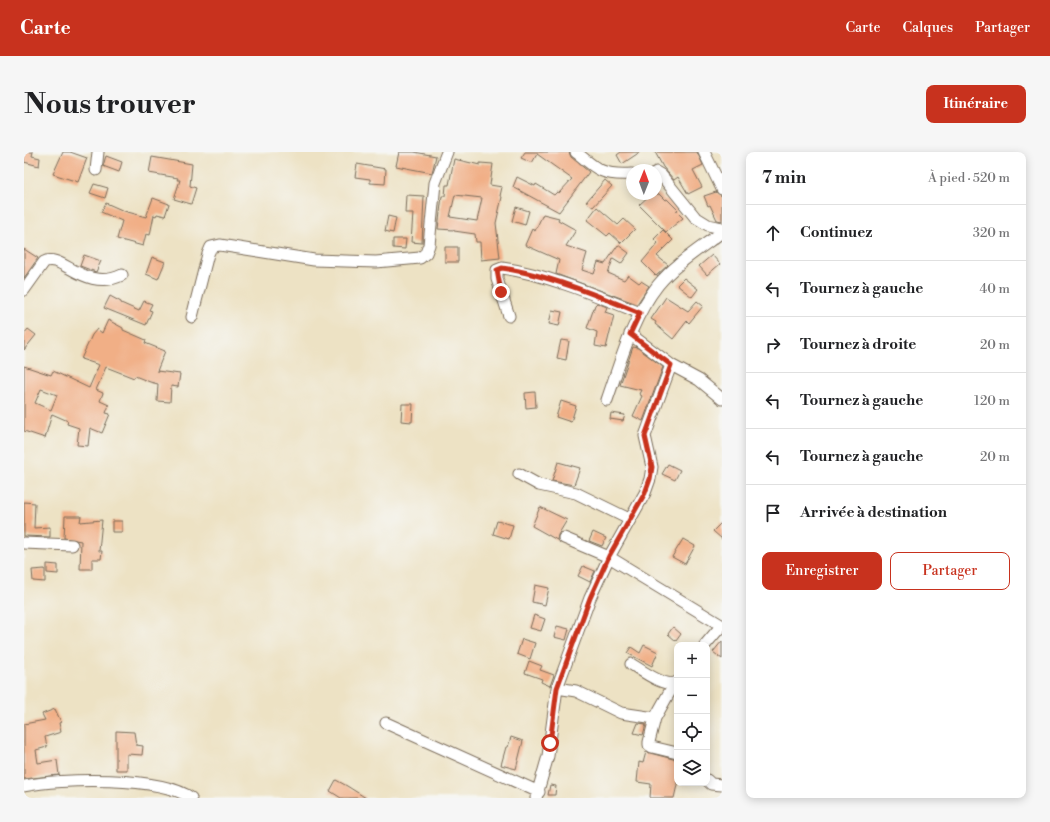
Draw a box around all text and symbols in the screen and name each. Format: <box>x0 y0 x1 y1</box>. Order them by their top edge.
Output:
text: Carte <box>20 16 71 40</box>
text: Carte <box>845 19 880 37</box>
text: Calques <box>902 19 953 37</box>
text: Partager <box>975 19 1030 37</box>
button: Itinéraire <box>926 85 1026 123</box>
text: Nous trouver <box>24 87 196 122</box>
north arrow <box>626 164 662 200</box>
text: 7 min <box>762 167 806 189</box>
text: À pied · 520 m <box>928 170 1010 186</box>
icon: ahead <box>762 222 784 244</box>
text: Continuez <box>800 223 872 242</box>
text: 320 m <box>973 225 1010 241</box>
icon: left <box>762 278 784 300</box>
text: Tournez à gauche <box>800 279 923 298</box>
text: 40 m <box>980 281 1010 297</box>
route end <box>492 283 510 301</box>
icon: right <box>762 334 784 356</box>
text: Tournez à droite <box>800 335 916 354</box>
text: 20 m <box>980 337 1010 353</box>
icon: left <box>762 390 784 412</box>
text: Tournez à gauche <box>800 391 923 410</box>
text: 120 m <box>974 393 1010 409</box>
icon: left <box>762 446 784 468</box>
text: Tournez à gauche <box>800 447 923 466</box>
text: 20 m <box>980 449 1010 465</box>
icon: arrive <box>762 502 784 524</box>
text: Arrivée à destination <box>800 503 947 522</box>
button: Enregistrer <box>762 552 882 590</box>
button: Partager <box>890 552 1010 590</box>
map controls <box>674 642 710 786</box>
button: + <box>674 642 710 678</box>
button: − <box>674 678 710 714</box>
button: locate <box>674 714 710 750</box>
route start <box>541 734 559 752</box>
button: layers <box>674 750 710 786</box>

